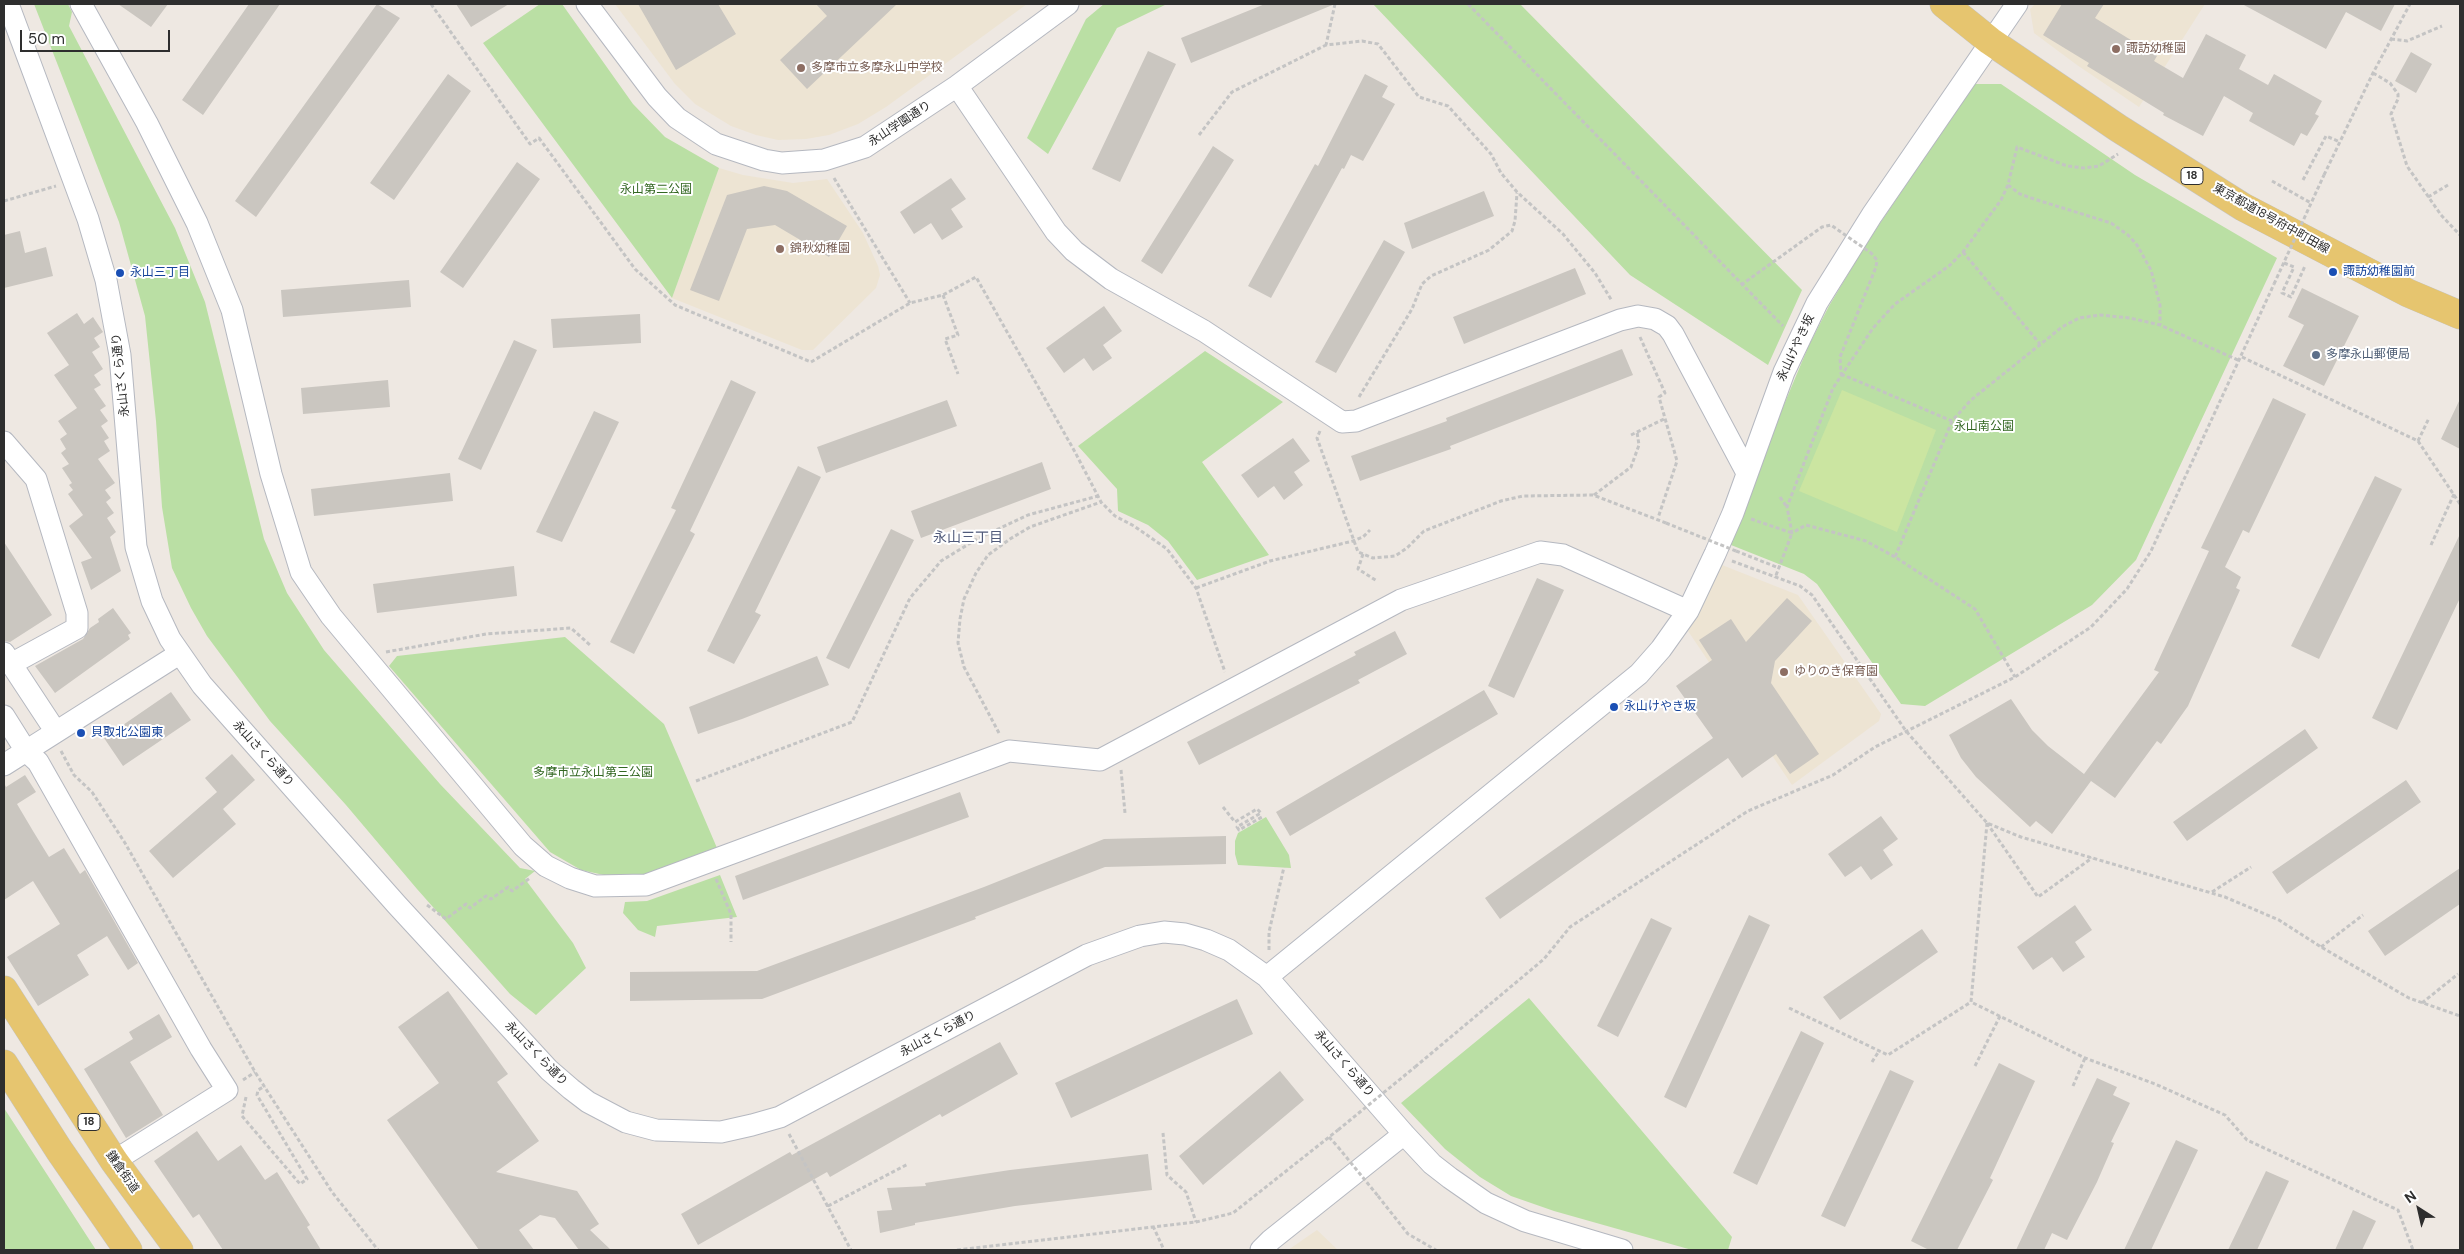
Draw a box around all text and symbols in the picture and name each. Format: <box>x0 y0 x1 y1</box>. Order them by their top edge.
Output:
scale bar <box>22 20 172 52</box>
text: 50 m <box>28 29 65 49</box>
place label: 諏訪幼稚園 <box>2126 42 2186 56</box>
marker: 諏訪幼稚園 <box>2110 43 2122 55</box>
place label: 多摩市立多摩永山中学校 <box>811 61 943 75</box>
marker: 多摩市立多摩永山中学校 <box>795 62 807 74</box>
street label: 永山学園通り <box>866 98 934 150</box>
road number: 18 <box>2181 168 2203 185</box>
street label: 東京都道18号府中町田線 <box>2210 181 2332 257</box>
park label: 永山第二公園 <box>620 183 692 197</box>
place label: 錦秋幼稚園 <box>790 242 850 256</box>
marker: 錦秋幼稚園 <box>774 243 786 255</box>
place label: 諏訪幼稚園前 <box>2343 265 2415 279</box>
place label: 永山三丁目 <box>130 266 190 280</box>
marker: 諏訪幼稚園前 <box>2327 266 2339 278</box>
marker: 永山三丁目 <box>114 267 126 279</box>
street label: 永山けやき坂 <box>1774 312 1818 384</box>
street label: 永山さくら通り <box>109 332 133 418</box>
place label: 多摩永山郵便局 <box>2326 348 2410 362</box>
marker: 多摩永山郵便局 <box>2310 349 2322 361</box>
park label: 永山南公園 <box>1954 420 2014 434</box>
district label: 永山三丁目 <box>933 530 1003 546</box>
place label: ゆりのき保育園 <box>1794 665 1878 679</box>
marker: ゆりのき保育園 <box>1778 666 1790 678</box>
place label: 永山けやき坂 <box>1624 700 1696 714</box>
marker: 永山けやき坂 <box>1608 701 1620 713</box>
street label: 永山さくら通り <box>230 718 296 790</box>
place label: 貝取北公園東 <box>91 726 163 740</box>
marker: 貝取北公園東 <box>75 727 87 739</box>
park label: 多摩市立永山第三公園 <box>533 766 653 780</box>
street label: 永山さくら通り <box>898 1008 978 1060</box>
street label: 永山さくら通り <box>502 1019 570 1089</box>
street label: 永山さくら通り <box>1311 1028 1377 1100</box>
road number: 18 <box>78 1114 100 1130</box>
street label: 鎌倉街道 <box>102 1148 142 1196</box>
north arrow <box>2394 1184 2444 1234</box>
text: N <box>2401 1186 2420 1207</box>

